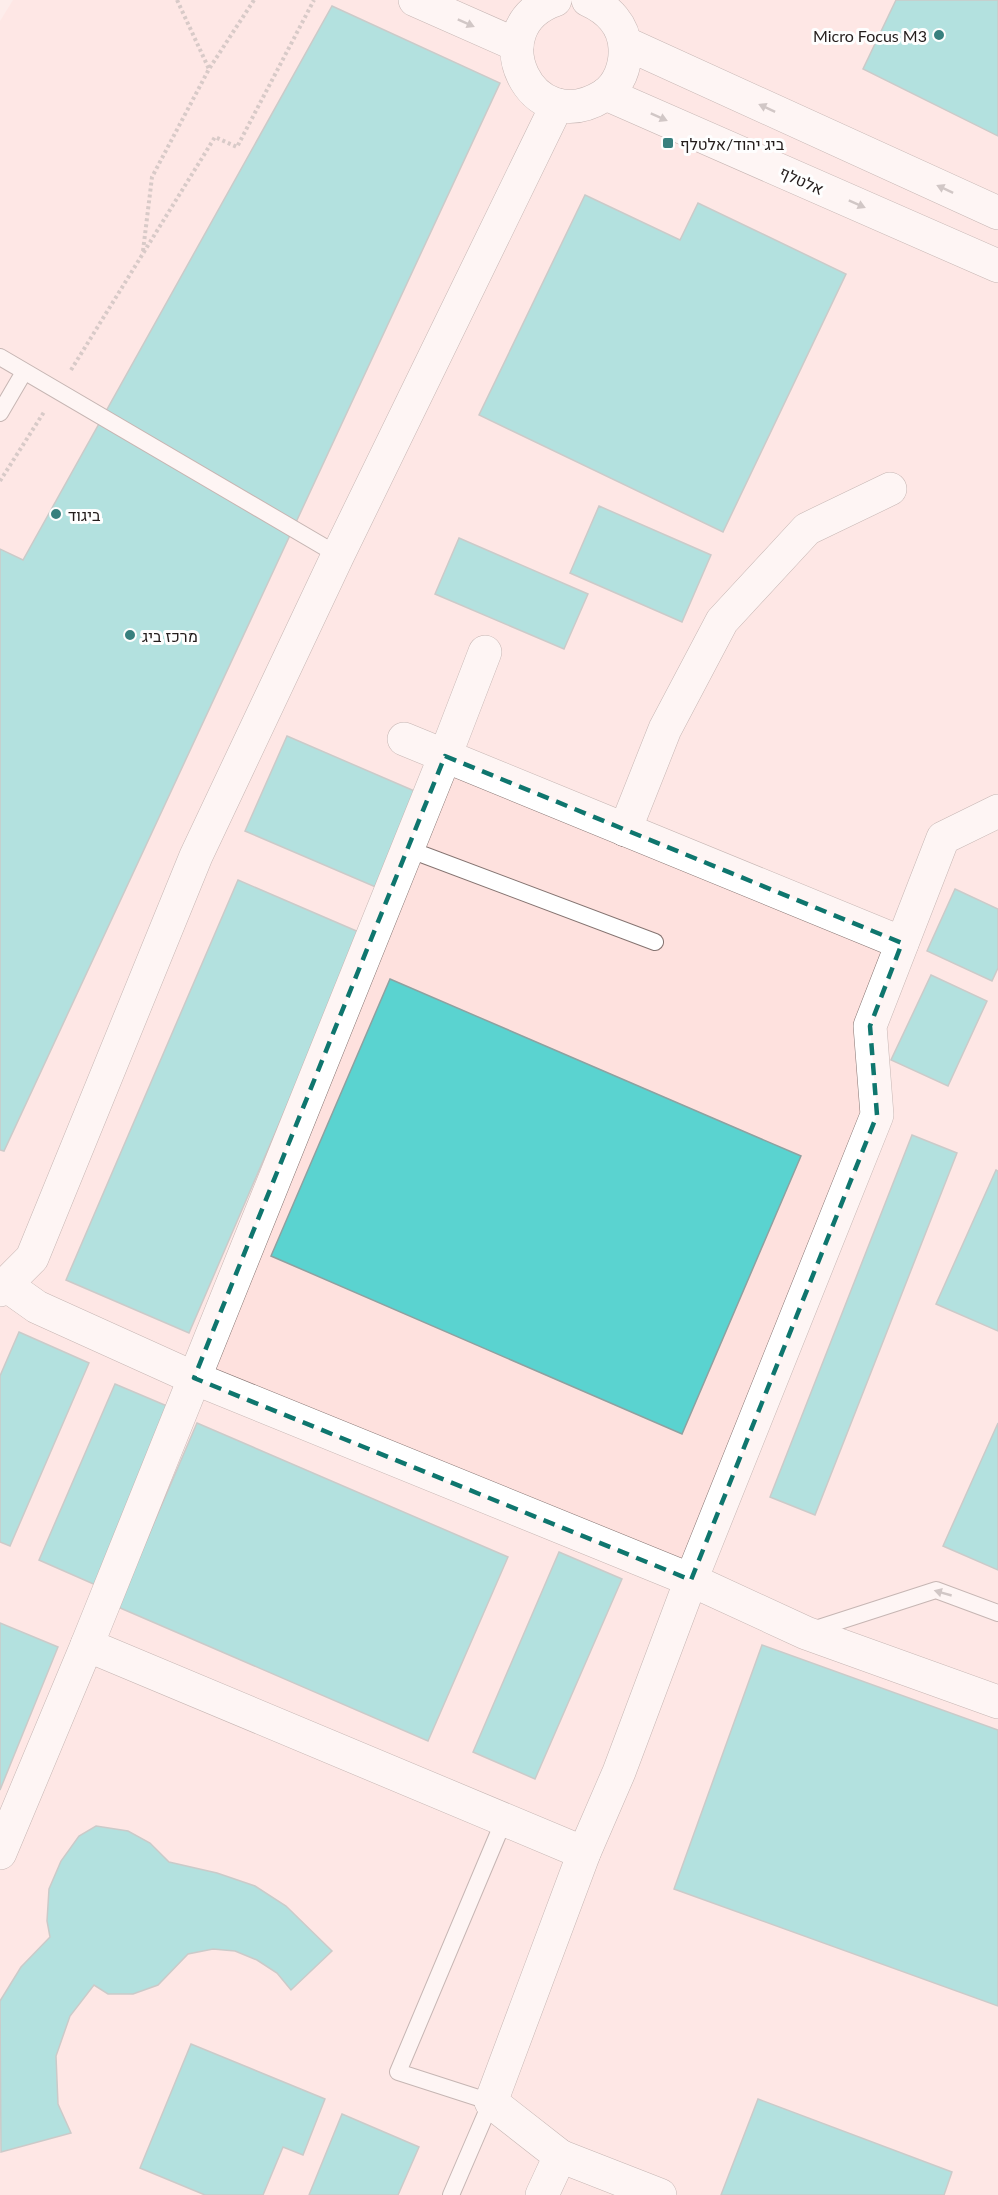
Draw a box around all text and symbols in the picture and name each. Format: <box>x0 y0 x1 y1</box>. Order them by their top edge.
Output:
one-way arrow <box>457 18 475 28</box>
place label: Micro Focus M3 <box>813 26 927 45</box>
marker: Micro Focus M3 <box>932 28 946 42</box>
one-way arrow <box>759 104 776 113</box>
one-way arrow <box>651 113 668 122</box>
place label: ביג יהוד/אלטלף <box>680 134 785 153</box>
marker: ביג יהוד/אלטלף <box>661 136 675 150</box>
street label: אלטלף <box>777 162 827 198</box>
one-way arrow <box>936 185 953 194</box>
one-way arrow <box>849 199 867 209</box>
place label: ביגוד <box>68 505 101 524</box>
marker: ביגוד <box>49 507 63 521</box>
place label: מרכז ביג <box>142 626 198 645</box>
marker: מרכז ביג <box>123 628 137 642</box>
one-way arrow <box>934 1588 952 1597</box>

